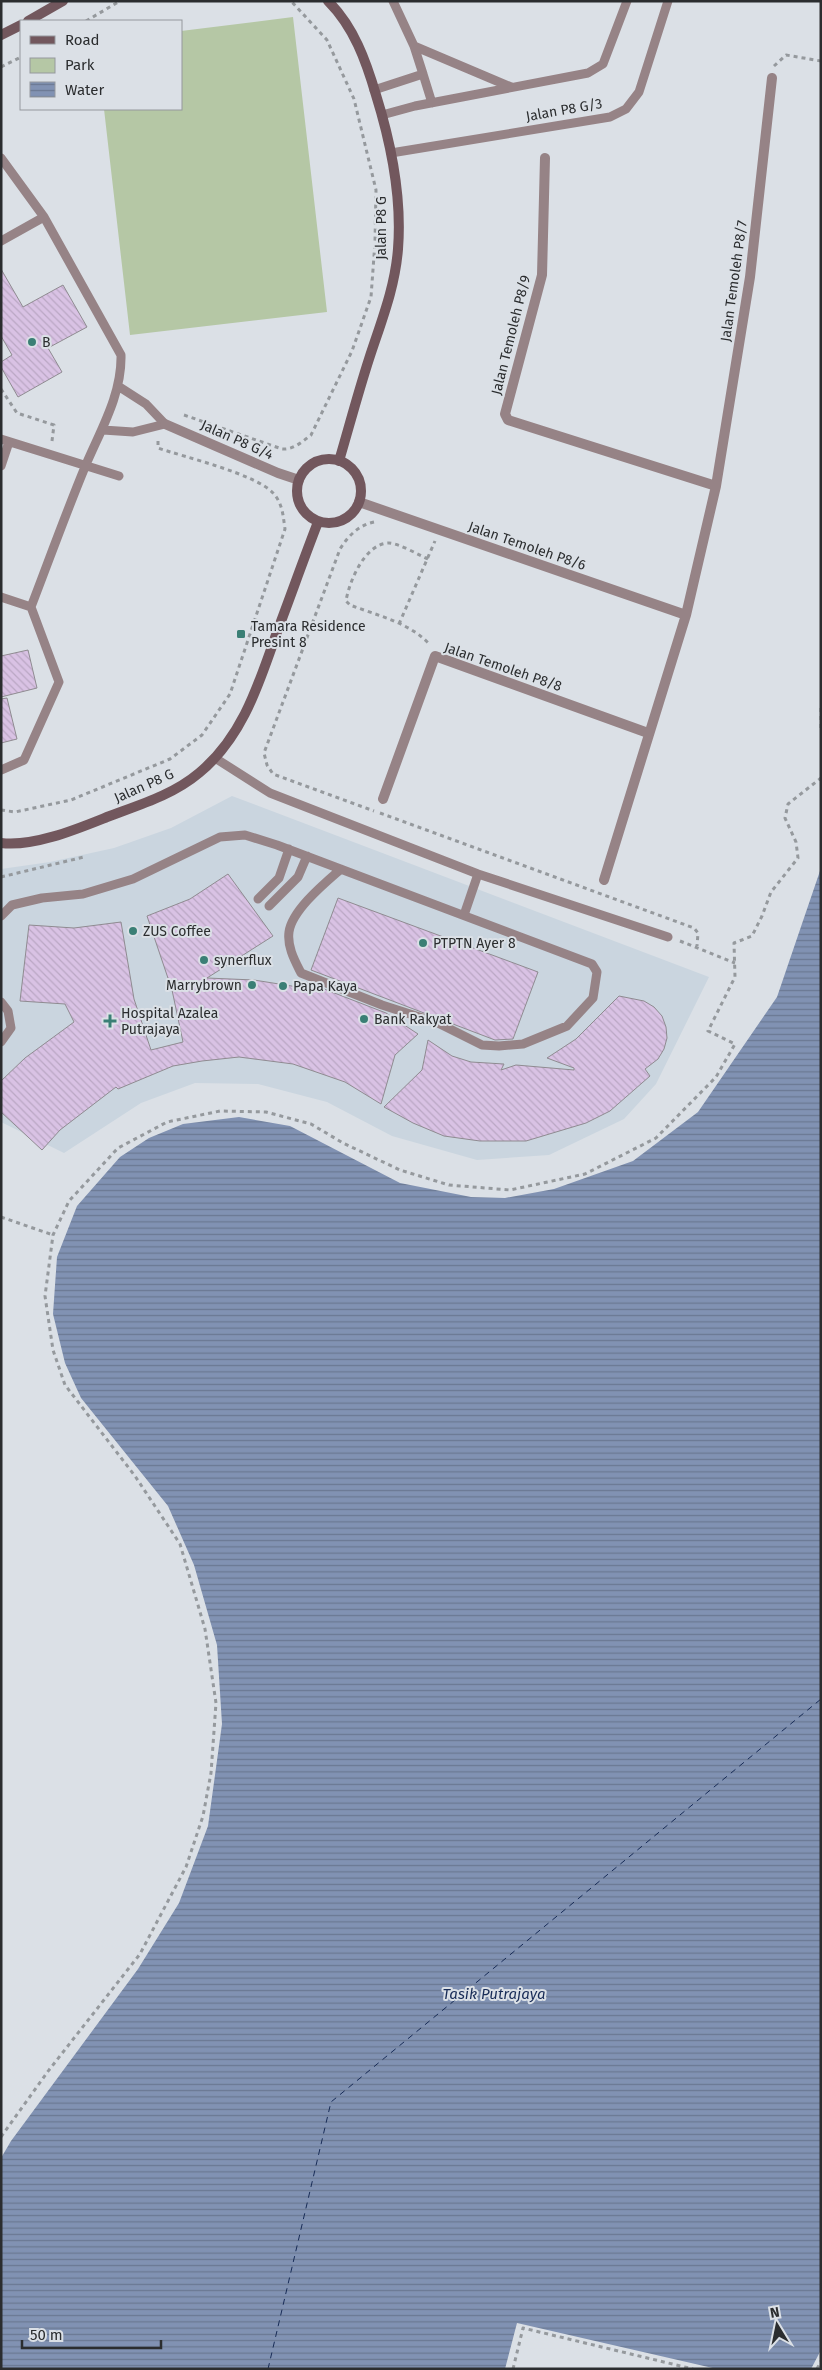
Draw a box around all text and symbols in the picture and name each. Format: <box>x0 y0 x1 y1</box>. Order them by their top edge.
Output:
legend <box>20 20 182 110</box>
text: Road <box>65 31 100 49</box>
text: Park <box>65 56 95 74</box>
text: Water <box>65 81 104 99</box>
street label: Jalan P8 G/3 <box>524 95 604 125</box>
street label: Jalan P8 G <box>373 196 390 260</box>
street label: Jalan Temoleh P8/7 <box>717 219 751 343</box>
street label: Jalan Temoleh P8/9 <box>488 273 534 397</box>
place label: B <box>42 334 51 351</box>
marker: B <box>26 336 38 348</box>
street label: Jalan P8 G/4 <box>198 416 276 464</box>
street label: Jalan Temoleh P8/6 <box>466 518 588 574</box>
place label: Tamara Residence Presint 8 <box>251 618 366 651</box>
marker: Tamara Residence Presint 8 <box>235 628 247 640</box>
street label: Jalan Temoleh P8/8 <box>442 639 564 695</box>
street label: Jalan P8 G <box>112 765 176 807</box>
place label: ZUS Coffee <box>143 923 211 940</box>
marker: ZUS Coffee <box>127 925 139 937</box>
place label: PTPTN Ayer 8 <box>433 935 516 952</box>
marker: PTPTN Ayer 8 <box>417 937 429 949</box>
place label: synerflux <box>214 952 272 969</box>
marker: synerflux <box>198 954 210 966</box>
place label: Marrybrown <box>166 977 242 994</box>
place label: Papa Kaya <box>293 978 357 995</box>
marker: Marrybrown <box>246 979 258 991</box>
marker: Papa Kaya <box>277 980 289 992</box>
place label: Hospital Azalea Putrajaya <box>121 1005 218 1038</box>
place label: Bank Rakyat <box>374 1011 453 1028</box>
marker: Bank Rakyat <box>358 1013 370 1025</box>
marker: Hospital Azalea Putrajaya <box>103 1014 117 1028</box>
water label: Tasik Putrajaya <box>443 1985 545 2003</box>
north arrow <box>752 2300 802 2350</box>
text: N <box>769 2304 781 2322</box>
scale bar <box>22 2318 161 2350</box>
text: 50 m <box>30 2326 63 2344</box>

